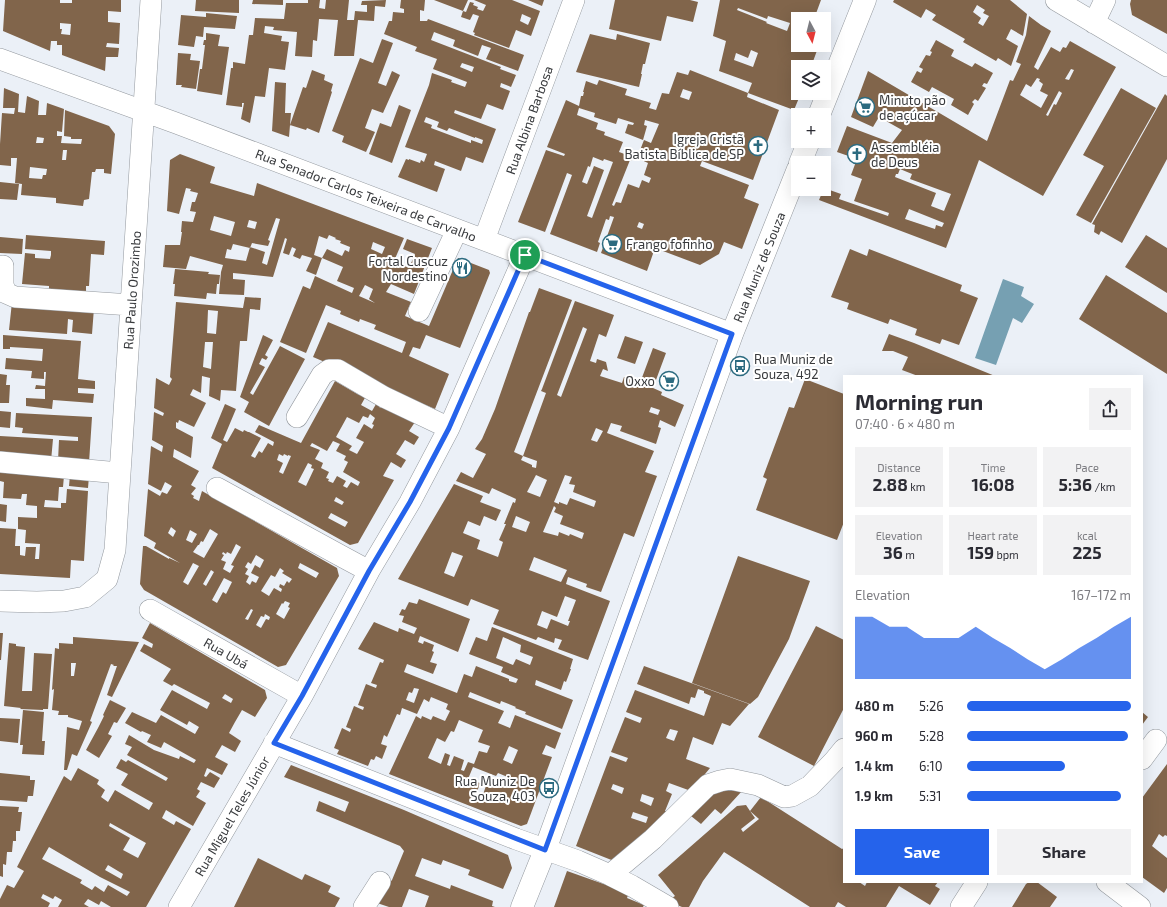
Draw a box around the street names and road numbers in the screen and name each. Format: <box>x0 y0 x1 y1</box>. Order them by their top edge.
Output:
street label: Rua Albina Barbosa <box>502 64 556 176</box>
street label: Rua Senador Carlos Teixeira de Carvalho <box>253 145 479 245</box>
street label: Rua Muniz de Souza <box>730 209 788 325</box>
street label: Rua Paulo Orozimbo <box>120 230 144 350</box>
street label: Rua Ubá <box>201 634 251 672</box>
street label: Rua Miguel Teles Júnior <box>191 753 273 879</box>

